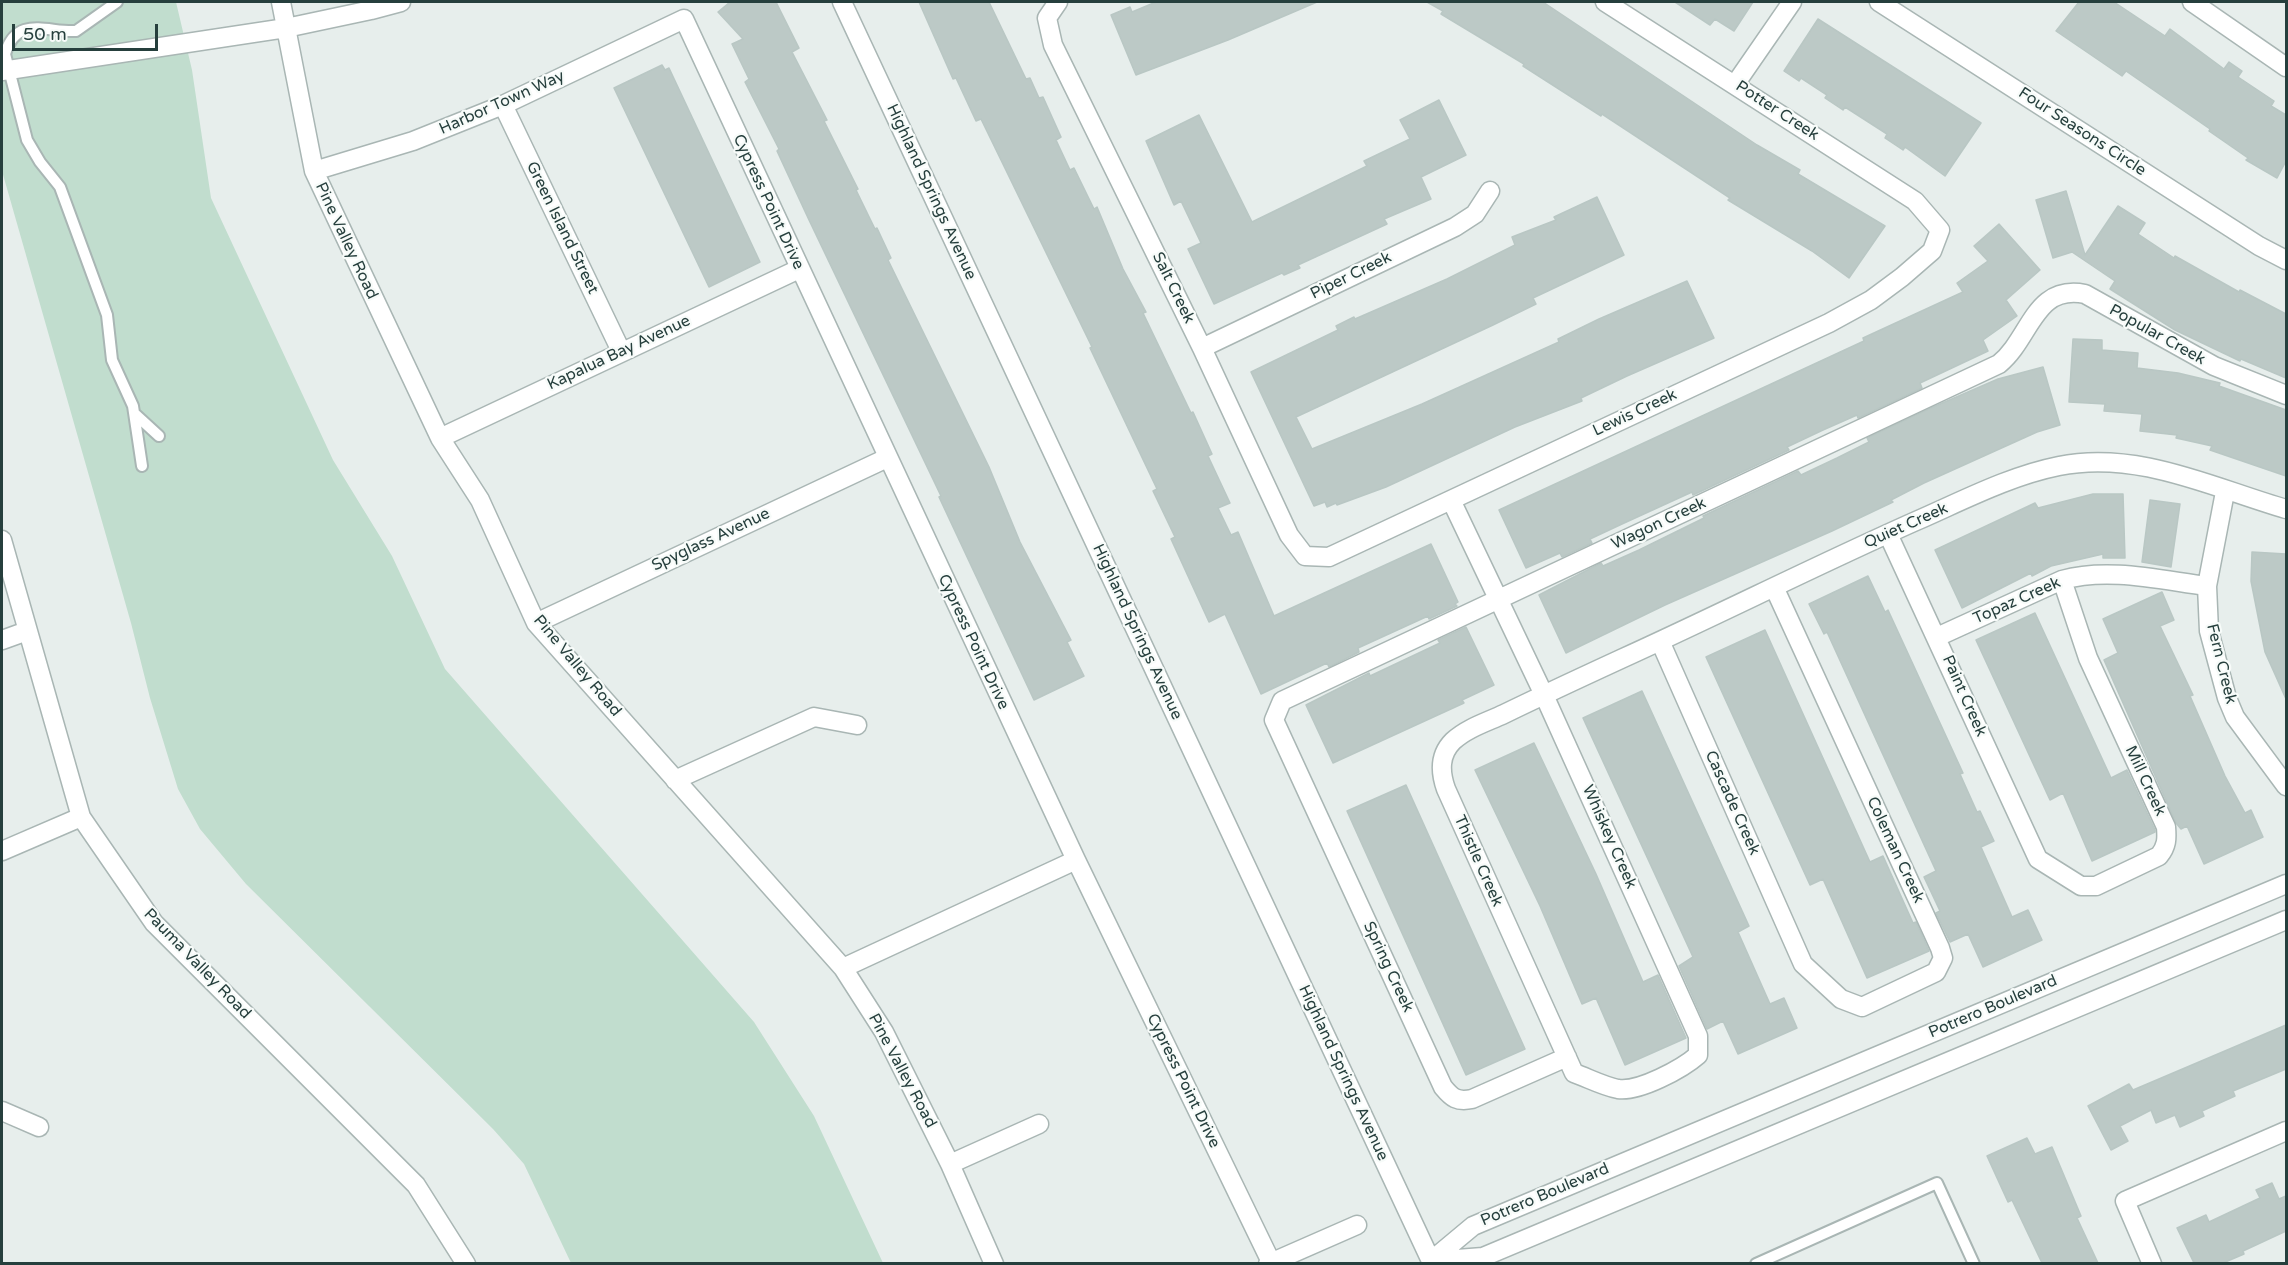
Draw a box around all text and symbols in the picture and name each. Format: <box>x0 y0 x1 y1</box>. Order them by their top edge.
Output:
scale bar <box>15 12 160 50</box>
text: 50 m <box>23 23 67 45</box>
street label: Harbor Town Way <box>436 67 568 139</box>
street label: Potter Creek <box>1732 77 1822 145</box>
street label: Four Seasons Circle <box>2015 84 2149 180</box>
street label: Highland Springs Avenue <box>882 101 980 283</box>
street label: Cypress Point Drive <box>728 131 808 273</box>
street label: Green Island Street <box>522 159 602 297</box>
street label: Pine Valley Road <box>311 180 381 302</box>
street label: Piper Creek <box>1307 248 1395 304</box>
street label: Salt Creek <box>1148 249 1198 327</box>
street label: Popular Creek <box>2106 301 2208 369</box>
street label: Kapalua Bay Avenue <box>544 311 694 395</box>
street label: Lewis Creek <box>1590 385 1680 441</box>
street label: Wagon Creek <box>1609 494 1709 554</box>
street label: Quiet Creek <box>1861 499 1951 553</box>
street label: Spyglass Avenue <box>649 504 773 576</box>
street label: Highland Springs Avenue <box>1088 541 1186 723</box>
street label: Cypress Point Drive <box>933 571 1013 713</box>
street label: Topaz Creek <box>1970 573 2064 629</box>
street label: Pine Valley Road <box>529 611 625 721</box>
street label: Fern Creek <box>2202 622 2240 706</box>
street label: Paint Creek <box>1938 652 1990 740</box>
street label: Mill Creek <box>2120 743 2170 819</box>
street label: Cascade Creek <box>1700 748 1764 858</box>
street label: Whiskey Creek <box>1578 782 1640 892</box>
street label: Coleman Creek <box>1862 794 1928 906</box>
street label: Thistle Creek <box>1449 812 1507 910</box>
street label: Pauma Valley Road <box>139 905 255 1023</box>
street label: Spring Creek <box>1359 919 1417 1015</box>
street label: Potrero Boulevard <box>1926 971 2060 1043</box>
street label: Highland Springs Avenue <box>1294 982 1392 1164</box>
street label: Pine Valley Road <box>864 1011 940 1131</box>
street label: Cypress Point Drive <box>1142 1011 1224 1151</box>
street label: Potrero Boulevard <box>1478 1159 1612 1231</box>

